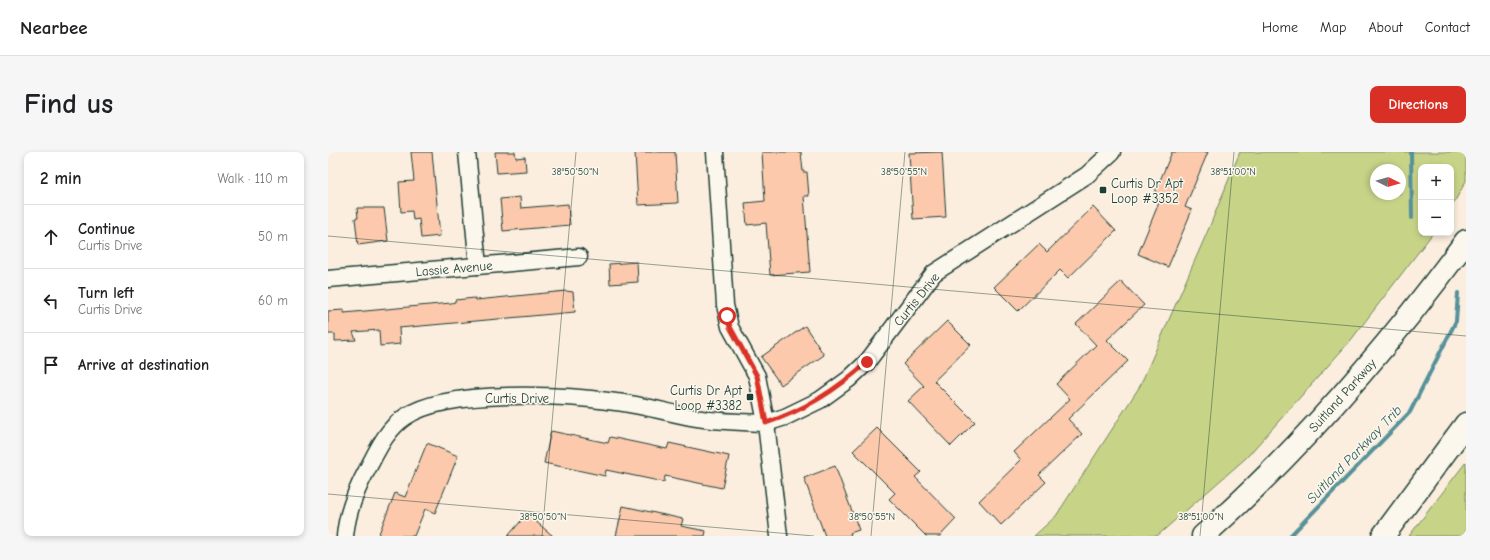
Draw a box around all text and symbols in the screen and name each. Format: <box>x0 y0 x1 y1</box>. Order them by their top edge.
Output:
text: Nearbee <box>20 17 88 39</box>
text: Home <box>1262 19 1298 36</box>
text: Map <box>1320 19 1346 36</box>
text: About <box>1368 19 1403 36</box>
text: Contact <box>1425 19 1470 36</box>
button: Directions <box>1370 86 1466 123</box>
text: Find us <box>24 88 113 120</box>
north arrow <box>1370 164 1406 200</box>
map controls <box>1418 164 1454 236</box>
button: + <box>1418 164 1454 200</box>
text: 38°50'50"N <box>552 166 599 178</box>
text: 38°50'55"N <box>881 166 927 178</box>
text: 38°51'00"N <box>1210 166 1256 178</box>
text: 2 min <box>40 169 81 188</box>
text: Walk · 110 m <box>217 171 288 186</box>
place label: Curtis Dr Apt Loop #3352 <box>1111 176 1184 206</box>
marker: Curtis Dr Apt Loop #3352 <box>1098 185 1108 195</box>
button: − <box>1418 200 1454 236</box>
text: Continue <box>78 220 135 238</box>
icon: ahead <box>40 226 62 248</box>
text: 50 m <box>258 229 288 244</box>
text: Curtis Drive <box>78 238 142 253</box>
street label: Lassie Avenue <box>415 258 494 279</box>
street label: Curtis Drive <box>890 269 943 329</box>
text: Turn left <box>78 284 134 302</box>
icon: left <box>40 290 62 312</box>
text: 60 m <box>258 293 288 308</box>
text: Curtis Drive <box>78 302 142 317</box>
route start <box>718 307 736 325</box>
route end <box>858 353 876 371</box>
icon: arrive <box>40 354 62 376</box>
street label: Suitland Parkway <box>1306 355 1379 435</box>
text: Arrive at destination <box>78 356 209 374</box>
place label: Curtis Dr Apt Loop #3382 <box>670 383 743 413</box>
street label: Curtis Drive <box>485 391 550 406</box>
marker: Curtis Dr Apt Loop #3382 <box>745 392 755 402</box>
water label: Suitland Parkway Trib <box>1303 401 1406 507</box>
text: 38°50'50"N <box>520 511 567 523</box>
text: 38°50'55"N <box>849 511 895 523</box>
text: 38°51'00"N <box>1178 511 1224 523</box>

